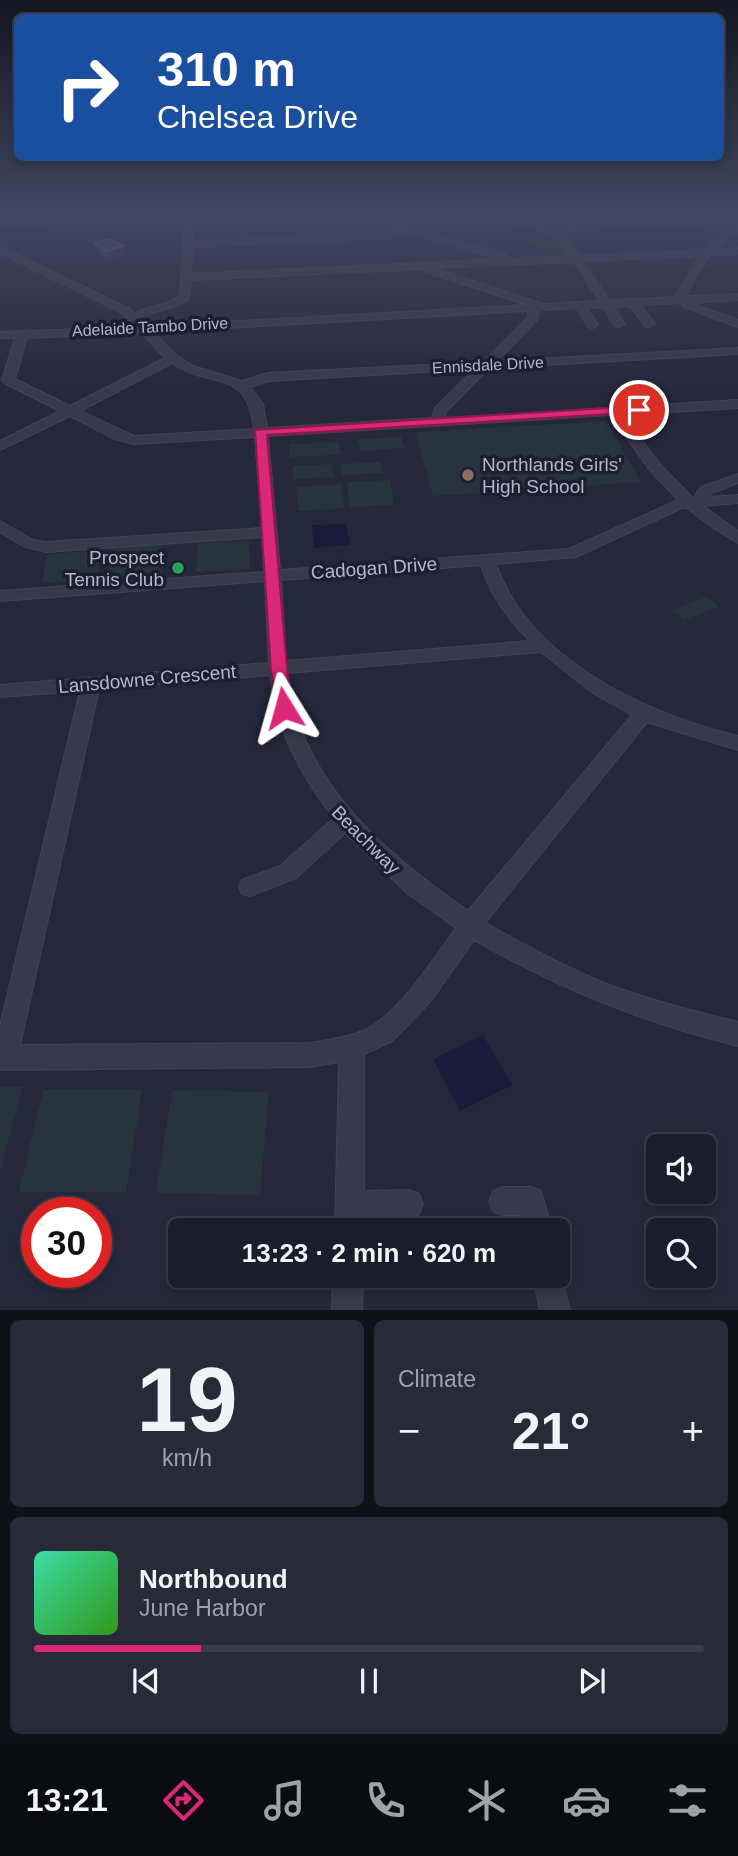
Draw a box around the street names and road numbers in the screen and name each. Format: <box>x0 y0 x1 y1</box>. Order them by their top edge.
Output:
street label: Adelaide Tambo Drive <box>72 314 229 340</box>
street label: Ennisdale Drive <box>432 354 544 376</box>
street label: Cadogan Drive <box>310 553 438 583</box>
street label: Lansdowne Crescent <box>57 661 238 697</box>
street label: Beachway <box>328 802 405 879</box>

